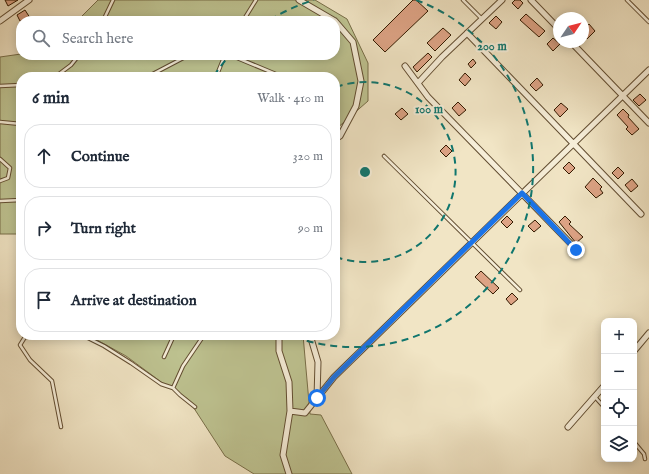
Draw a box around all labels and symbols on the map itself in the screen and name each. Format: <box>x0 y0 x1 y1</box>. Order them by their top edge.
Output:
north arrow <box>553 12 589 48</box>
text: 200 m <box>477 39 507 54</box>
text: 100 m <box>415 102 444 117</box>
centre of rings <box>358 165 372 179</box>
route end <box>567 241 585 259</box>
route start <box>308 389 326 407</box>

